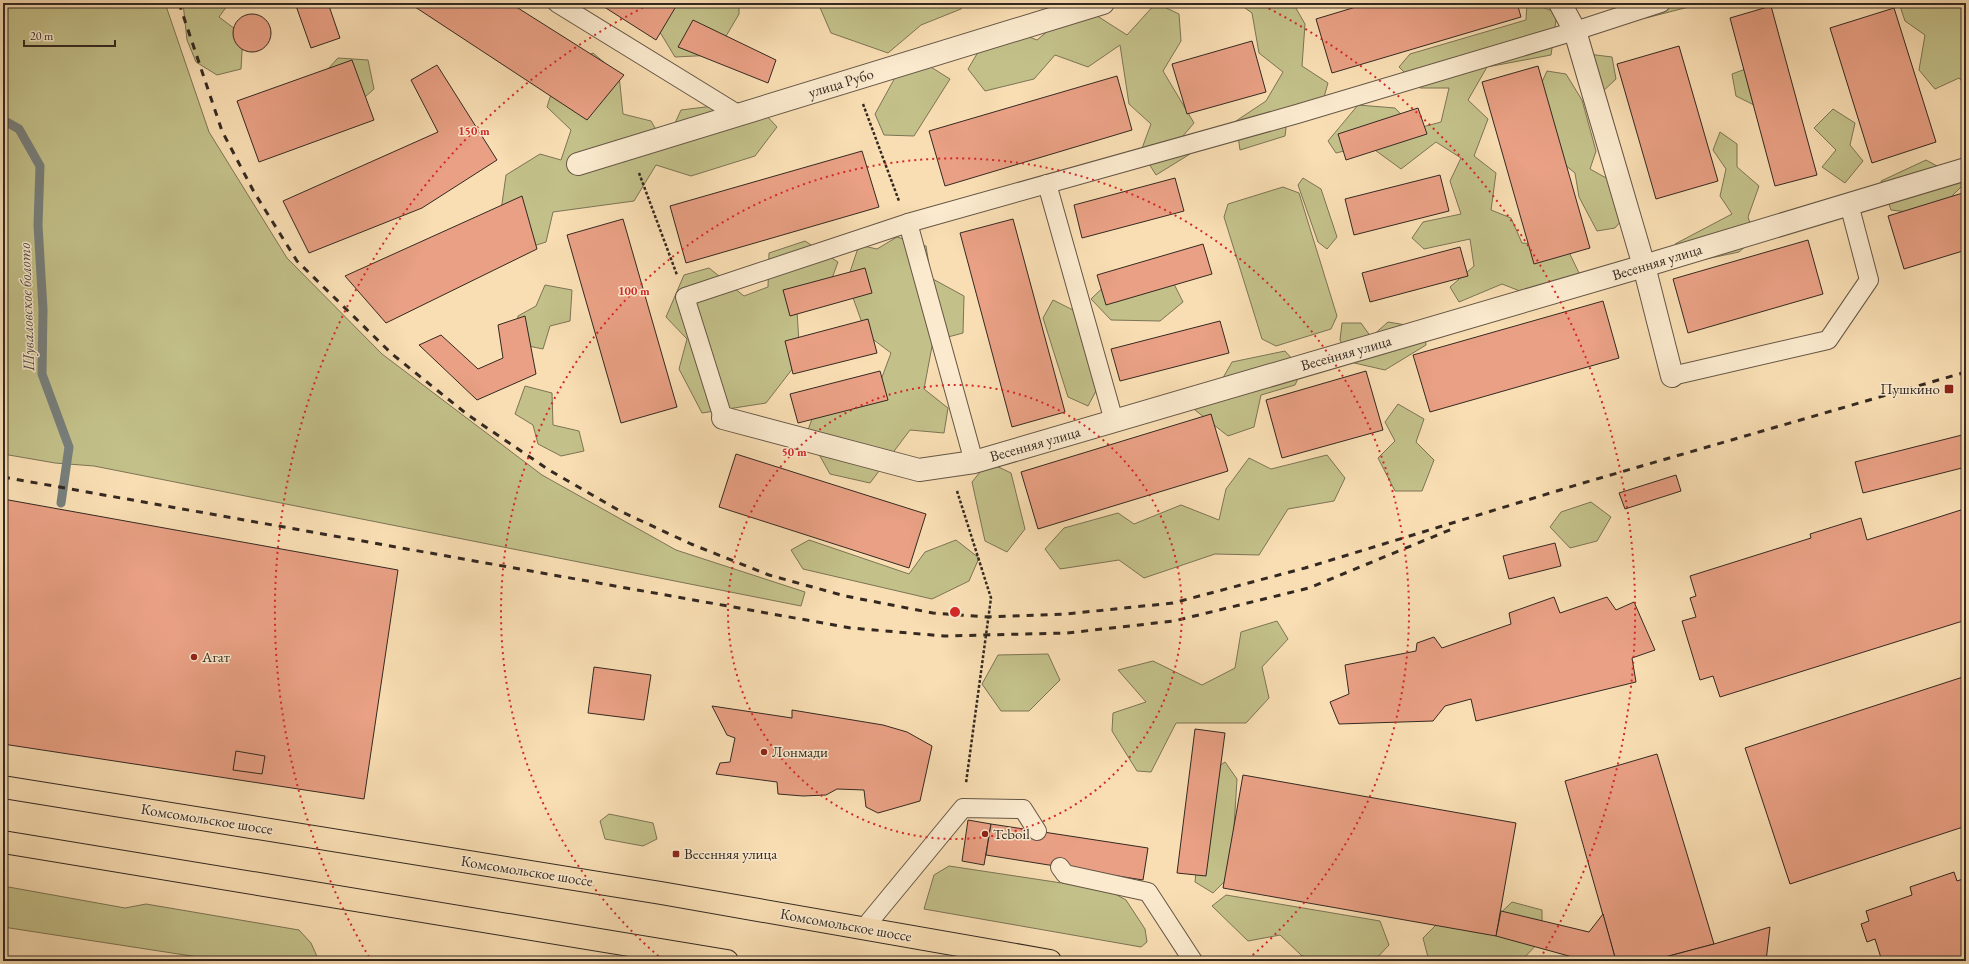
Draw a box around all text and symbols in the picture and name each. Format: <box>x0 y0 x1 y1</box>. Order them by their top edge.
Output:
scale bar <box>24 22 115 48</box>
text: 20 m <box>30 28 54 44</box>
street label: улица Рубо <box>806 64 876 101</box>
text: 150 m <box>458 123 490 139</box>
street label: Весенняя улица <box>1609 239 1704 284</box>
water label: Шуваловское болото <box>14 242 39 373</box>
text: 100 m <box>618 283 650 299</box>
street label: Весенняя улица <box>1298 331 1393 375</box>
place label: Пушкино <box>1880 379 1940 398</box>
marker: Пушкино <box>1943 383 1955 395</box>
street label: Весенняя улица <box>987 422 1082 466</box>
text: 50 m <box>781 444 807 460</box>
centre of rings <box>948 605 962 619</box>
place label: Агат <box>201 647 230 666</box>
marker: Агат <box>189 652 199 662</box>
place label: Лонмади <box>772 742 828 761</box>
marker: Лонмади <box>759 747 769 757</box>
street label: Комсомольское шоссе <box>140 799 275 838</box>
place label: Teboil <box>993 824 1030 843</box>
marker: Teboil <box>980 829 990 839</box>
place label: Весенняя улица <box>684 844 777 863</box>
marker: Весенняя улица <box>671 849 681 859</box>
street label: Комсомольское шоссе <box>460 851 595 890</box>
street label: Комсомольское шоссе <box>779 904 914 945</box>

